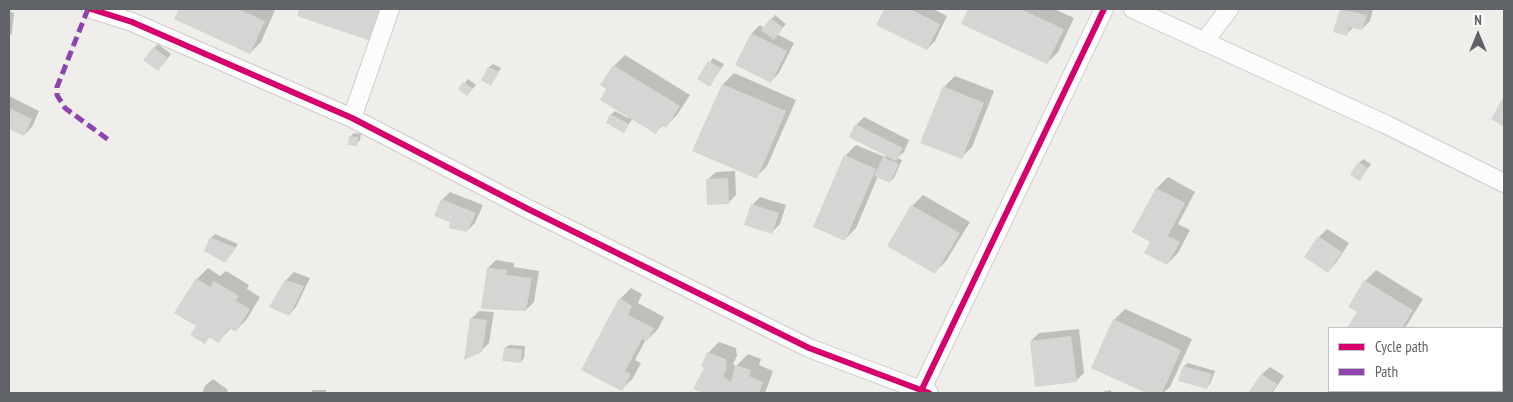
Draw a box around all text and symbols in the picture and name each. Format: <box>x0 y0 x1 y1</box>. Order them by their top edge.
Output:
north arrow <box>1453 10 1503 60</box>
text: N <box>1474 11 1482 29</box>
legend <box>1328 327 1503 392</box>
text: Cycle path <box>1375 337 1428 356</box>
text: Path <box>1375 362 1398 381</box>

